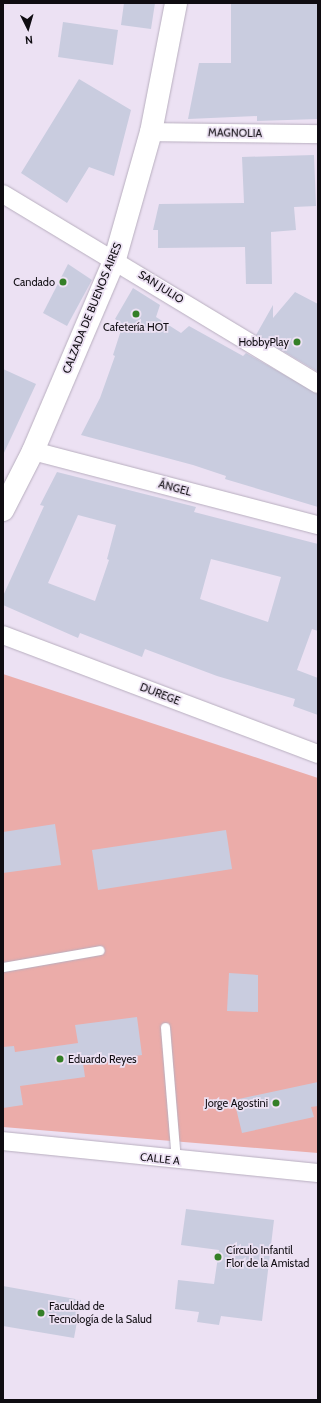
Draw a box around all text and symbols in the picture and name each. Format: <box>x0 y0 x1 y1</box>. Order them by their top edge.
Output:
north arrow <box>8 8 48 48</box>
text: N <box>25 33 34 47</box>
street label: MAGNOLIA <box>208 126 262 140</box>
street label: CALZADA DE BUENOS AIRES <box>60 241 124 375</box>
street label: SAN JULIO <box>136 268 186 306</box>
place label: Candado <box>13 275 55 289</box>
marker: Candado <box>58 277 68 287</box>
marker: Cafetería HOT <box>131 309 141 319</box>
place label: Cafetería HOT <box>103 320 169 334</box>
place label: HobbyPlay <box>238 335 289 349</box>
marker: HobbyPlay <box>292 337 302 347</box>
street label: ÁNGEL <box>157 477 193 499</box>
street label: DUREGE <box>138 680 182 708</box>
place label: Eduardo Reyes <box>68 1052 137 1066</box>
marker: Eduardo Reyes <box>55 1054 65 1064</box>
place label: Jorge Agostini <box>205 1096 268 1110</box>
marker: Jorge Agostini <box>271 1098 281 1108</box>
street label: CALLE A <box>139 1150 181 1168</box>
place label: Círculo Infantil Flor de la Amistad <box>226 1244 309 1270</box>
marker: Círculo Infantil Flor de la Amistad <box>213 1252 223 1262</box>
place label: Faculdad de Tecnología de la Salud <box>49 1300 152 1326</box>
marker: Faculdad de Tecnología de la Salud <box>36 1308 46 1318</box>

